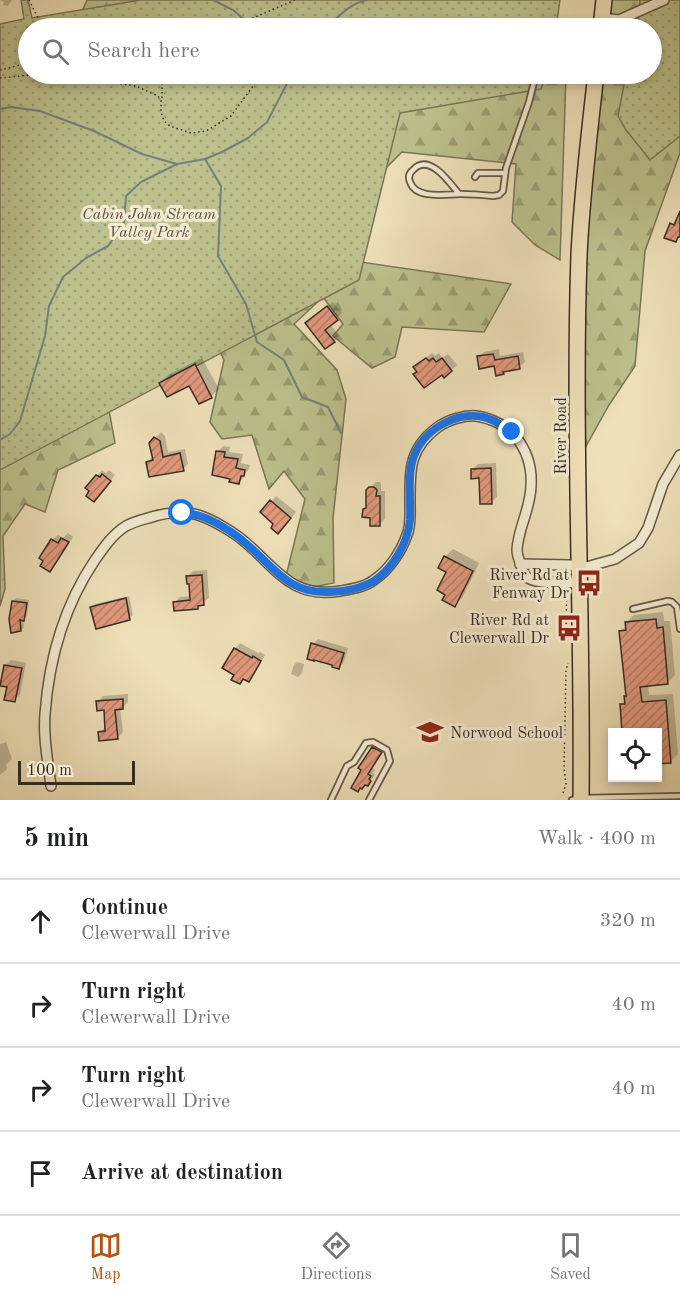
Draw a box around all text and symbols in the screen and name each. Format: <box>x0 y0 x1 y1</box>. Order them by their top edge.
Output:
search box <box>18 18 662 84</box>
icon: search <box>39 35 72 68</box>
text: Search here <box>87 40 200 62</box>
park label: Cabin John Stream Valley Park <box>82 207 216 241</box>
street label: River Road <box>554 397 570 475</box>
route end <box>498 418 524 444</box>
route start <box>168 499 194 525</box>
place label: River Rd at Fenway Dr <box>489 568 569 602</box>
bus stop icon: River Rd at Fenway Dr <box>574 568 604 598</box>
place label: River Rd at Clewerwall Dr <box>449 613 549 647</box>
bus stop icon: River Rd at Clewerwall Dr <box>554 613 584 643</box>
school or university icon: Norwood School <box>415 717 445 747</box>
place label: Norwood School <box>450 726 563 742</box>
map controls <box>608 728 662 782</box>
button: locate <box>608 728 662 782</box>
scale bar <box>18 758 135 786</box>
text: 100 m <box>27 763 72 779</box>
text: 5 min <box>24 826 89 852</box>
text: Walk · 400 m <box>537 829 656 849</box>
text: Continue <box>81 897 168 919</box>
icon: ahead <box>24 905 57 938</box>
text: 320 m <box>600 911 656 931</box>
text: Clewerwall Drive <box>81 924 230 944</box>
text: Turn right <box>81 981 185 1003</box>
icon: right <box>24 989 57 1022</box>
text: 40 m <box>611 995 656 1015</box>
text: Clewerwall Drive <box>81 1008 230 1028</box>
text: Turn right <box>81 1065 185 1087</box>
icon: right <box>24 1073 57 1106</box>
text: 40 m <box>611 1079 656 1099</box>
text: Clewerwall Drive <box>81 1092 230 1112</box>
icon: arrive <box>24 1157 57 1190</box>
text: Arrive at destination <box>81 1162 283 1184</box>
tab: Map <box>89 1229 122 1285</box>
tab: Directions <box>301 1229 372 1285</box>
tab: Saved <box>550 1229 591 1285</box>

